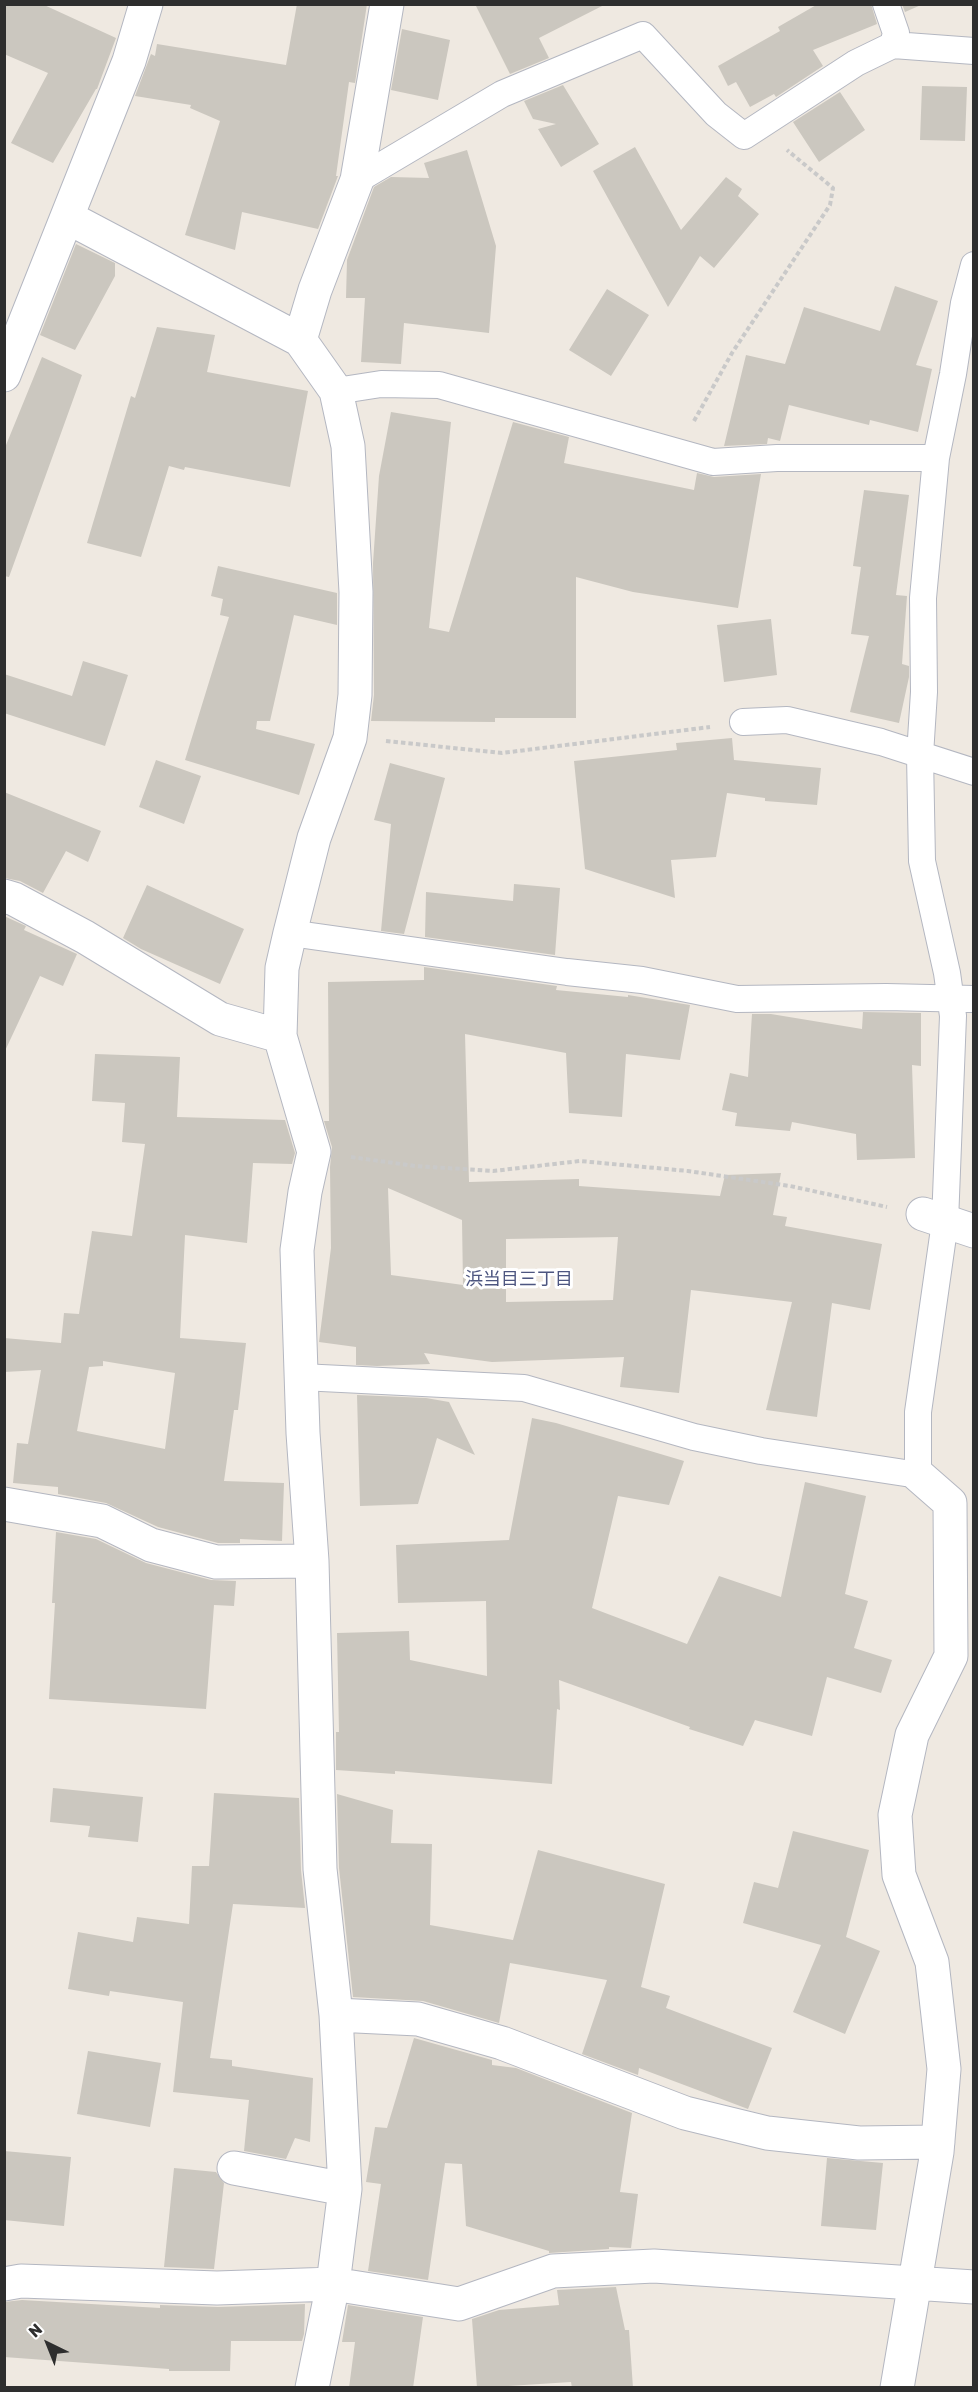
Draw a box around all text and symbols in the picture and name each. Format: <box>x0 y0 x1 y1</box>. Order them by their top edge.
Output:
district label: 浜当目三丁目 <box>465 1269 573 1291</box>
north arrow <box>18 2314 78 2374</box>
text: N <box>25 2320 46 2341</box>

